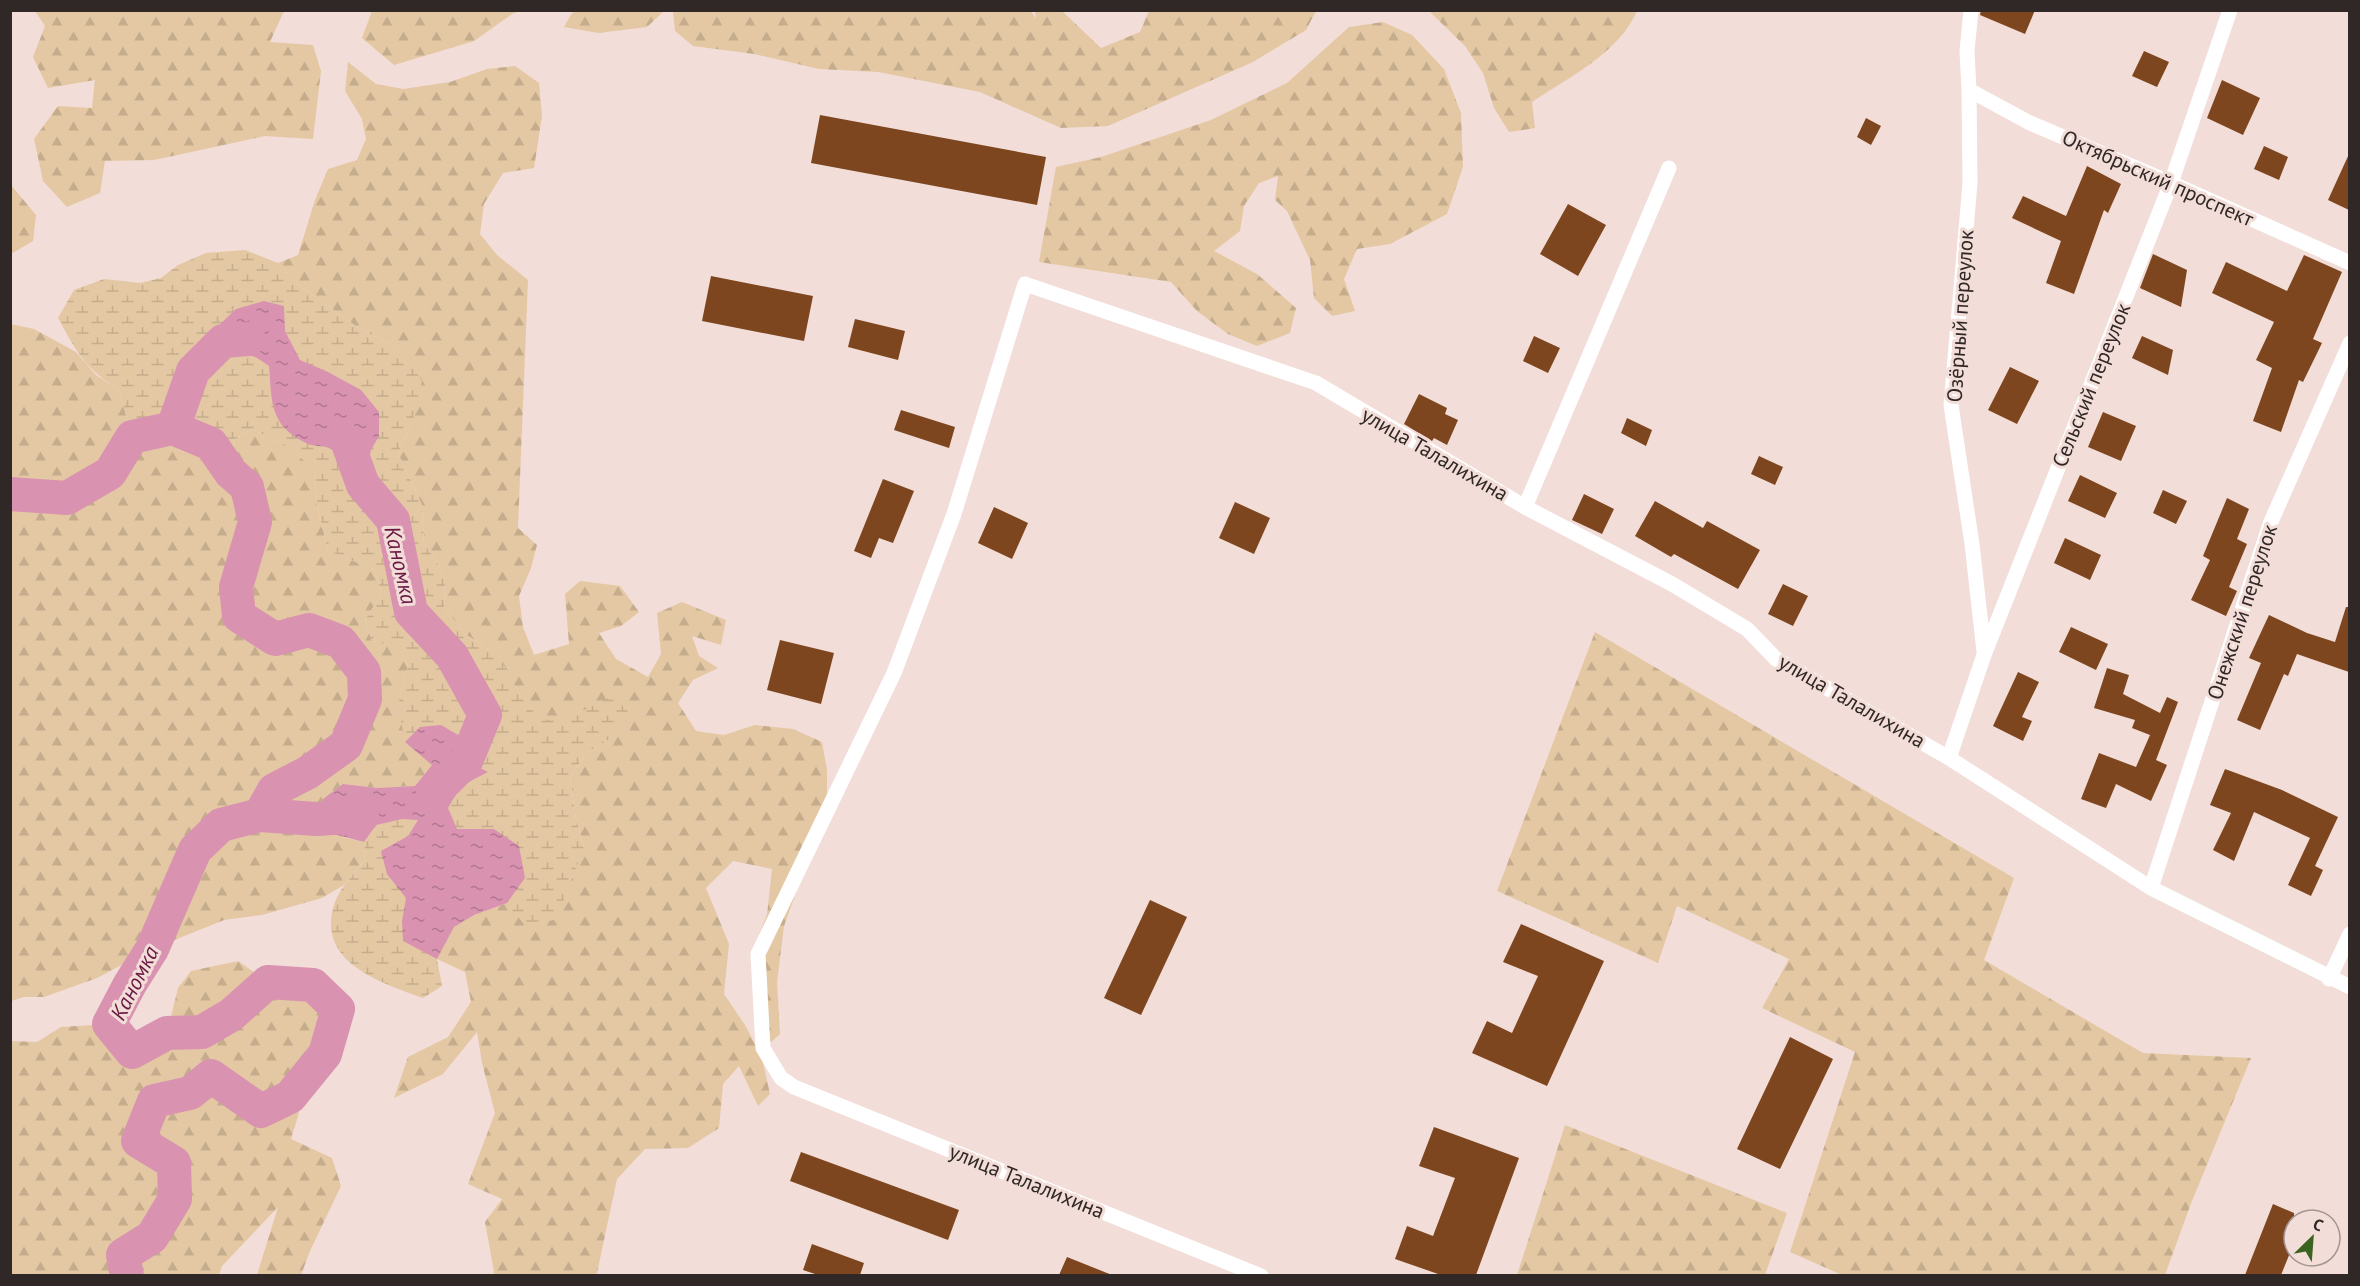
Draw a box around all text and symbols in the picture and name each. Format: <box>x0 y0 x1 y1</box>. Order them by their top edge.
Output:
street label: Октябрьский проспект <box>2058 124 2258 233</box>
street label: Озёрный переулок <box>1941 229 1979 403</box>
street label: Сельский переулок <box>2046 299 2136 471</box>
street label: улица Талалихина <box>1357 401 1513 507</box>
street label: Онежский переулок <box>2201 521 2283 703</box>
water label: Каномка <box>378 523 424 607</box>
street label: улица Талалихина <box>1774 648 1930 754</box>
water label: Каномка <box>104 941 165 1025</box>
street label: улица Талалихина <box>945 1138 1109 1224</box>
north arrow <box>2282 1208 2342 1268</box>
text: С <box>2310 1213 2327 1235</box>

